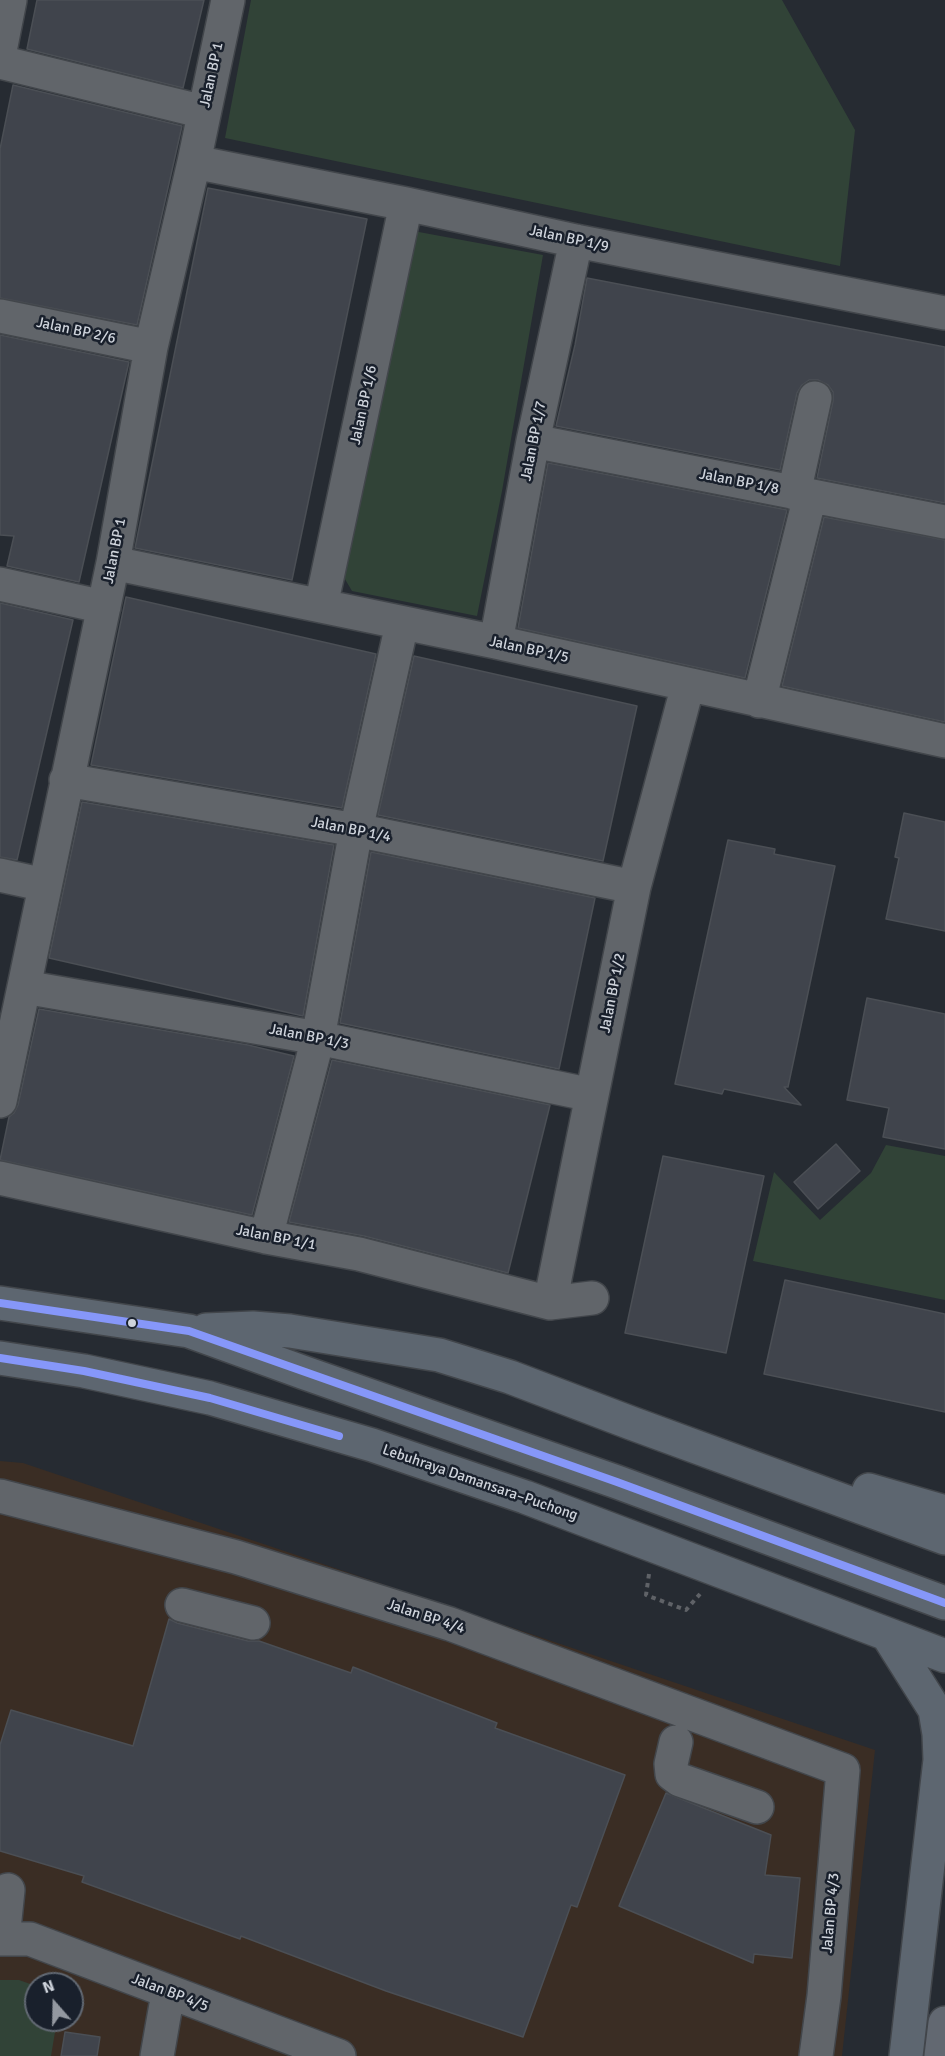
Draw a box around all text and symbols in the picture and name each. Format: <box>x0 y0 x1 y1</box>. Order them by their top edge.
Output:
street label: Jalan BP 1 <box>196 41 228 109</box>
street label: Jalan BP 1/9 <box>528 222 610 256</box>
street label: Jalan BP 2/6 <box>35 314 117 348</box>
street label: Jalan BP 1/6 <box>347 364 381 446</box>
street label: Jalan BP 1/7 <box>517 400 551 482</box>
street label: Jalan BP 1/8 <box>698 465 780 499</box>
street label: Jalan BP 1 <box>100 517 130 585</box>
street label: Jalan BP 1/5 <box>488 633 570 667</box>
street label: Jalan BP 1/4 <box>310 813 392 847</box>
street label: Jalan BP 1/2 <box>596 952 630 1034</box>
street label: Jalan BP 1/3 <box>268 1020 350 1054</box>
street label: Jalan BP 1/1 <box>235 1221 317 1255</box>
unlabelled marker <box>126 1317 138 1329</box>
street label: Lebuhraya Damansara–Puchong <box>380 1441 580 1525</box>
street label: Jalan BP 4/4 <box>385 1596 467 1638</box>
street label: Jalan BP 4/3 <box>819 1872 843 1954</box>
street label: Jalan BP 4/5 <box>129 1970 211 2016</box>
north arrow <box>24 1972 84 2032</box>
text: N <box>40 1976 57 1998</box>

